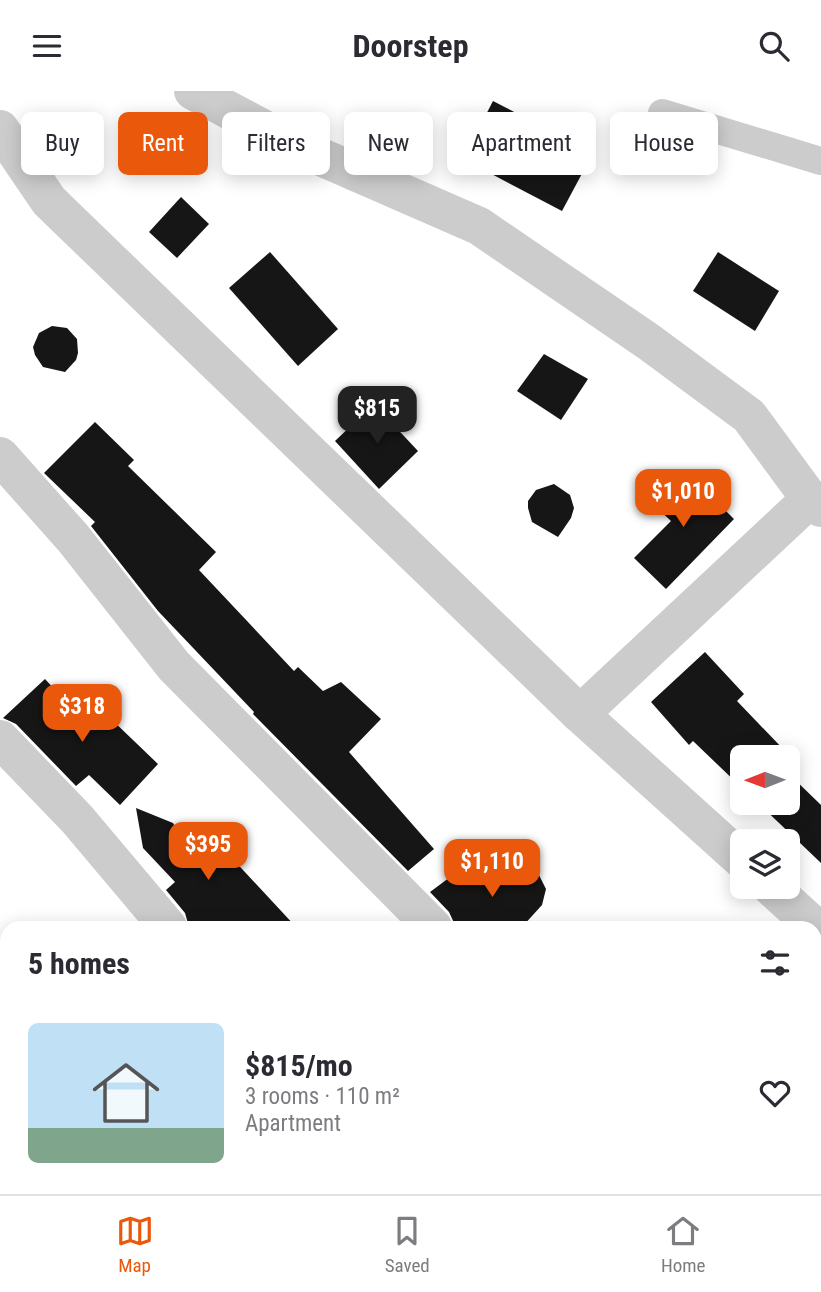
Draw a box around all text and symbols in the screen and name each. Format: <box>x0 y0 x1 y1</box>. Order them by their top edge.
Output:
icon: menu <box>28 27 66 65</box>
text: Doorstep <box>352 27 469 65</box>
icon: search <box>755 27 793 65</box>
chip: Buy <box>21 112 104 175</box>
chip: Rent <box>118 112 208 175</box>
chip: Filters <box>222 112 330 175</box>
chip: New <box>344 112 433 175</box>
chip: Apartment <box>447 112 596 175</box>
chip: House <box>610 112 718 175</box>
pin: $815 <box>336 387 418 446</box>
text: $815 <box>354 395 400 422</box>
pin: $1,010 <box>626 469 740 529</box>
text: $1,010 <box>651 478 715 505</box>
pin: $318 <box>41 685 123 744</box>
text: $318 <box>59 693 105 720</box>
north arrow <box>730 745 800 815</box>
map controls <box>730 745 800 899</box>
pin: $395 <box>167 823 249 882</box>
button: layers <box>730 829 800 899</box>
text: $395 <box>185 831 231 858</box>
pin: $1,110 <box>435 839 549 899</box>
text: $1,110 <box>460 848 524 875</box>
icon: filters <box>756 944 794 982</box>
text: 5 homes <box>28 946 130 981</box>
text: $815/mo <box>245 1048 353 1083</box>
icon: home <box>84 1051 168 1135</box>
icon: heart <box>756 1074 794 1112</box>
text: 3 rooms · 110 m² <box>245 1083 400 1110</box>
text: Apartment <box>245 1110 341 1137</box>
tab: Map <box>116 1212 154 1277</box>
tab: Saved <box>385 1212 430 1277</box>
tab: Home <box>661 1212 705 1277</box>

